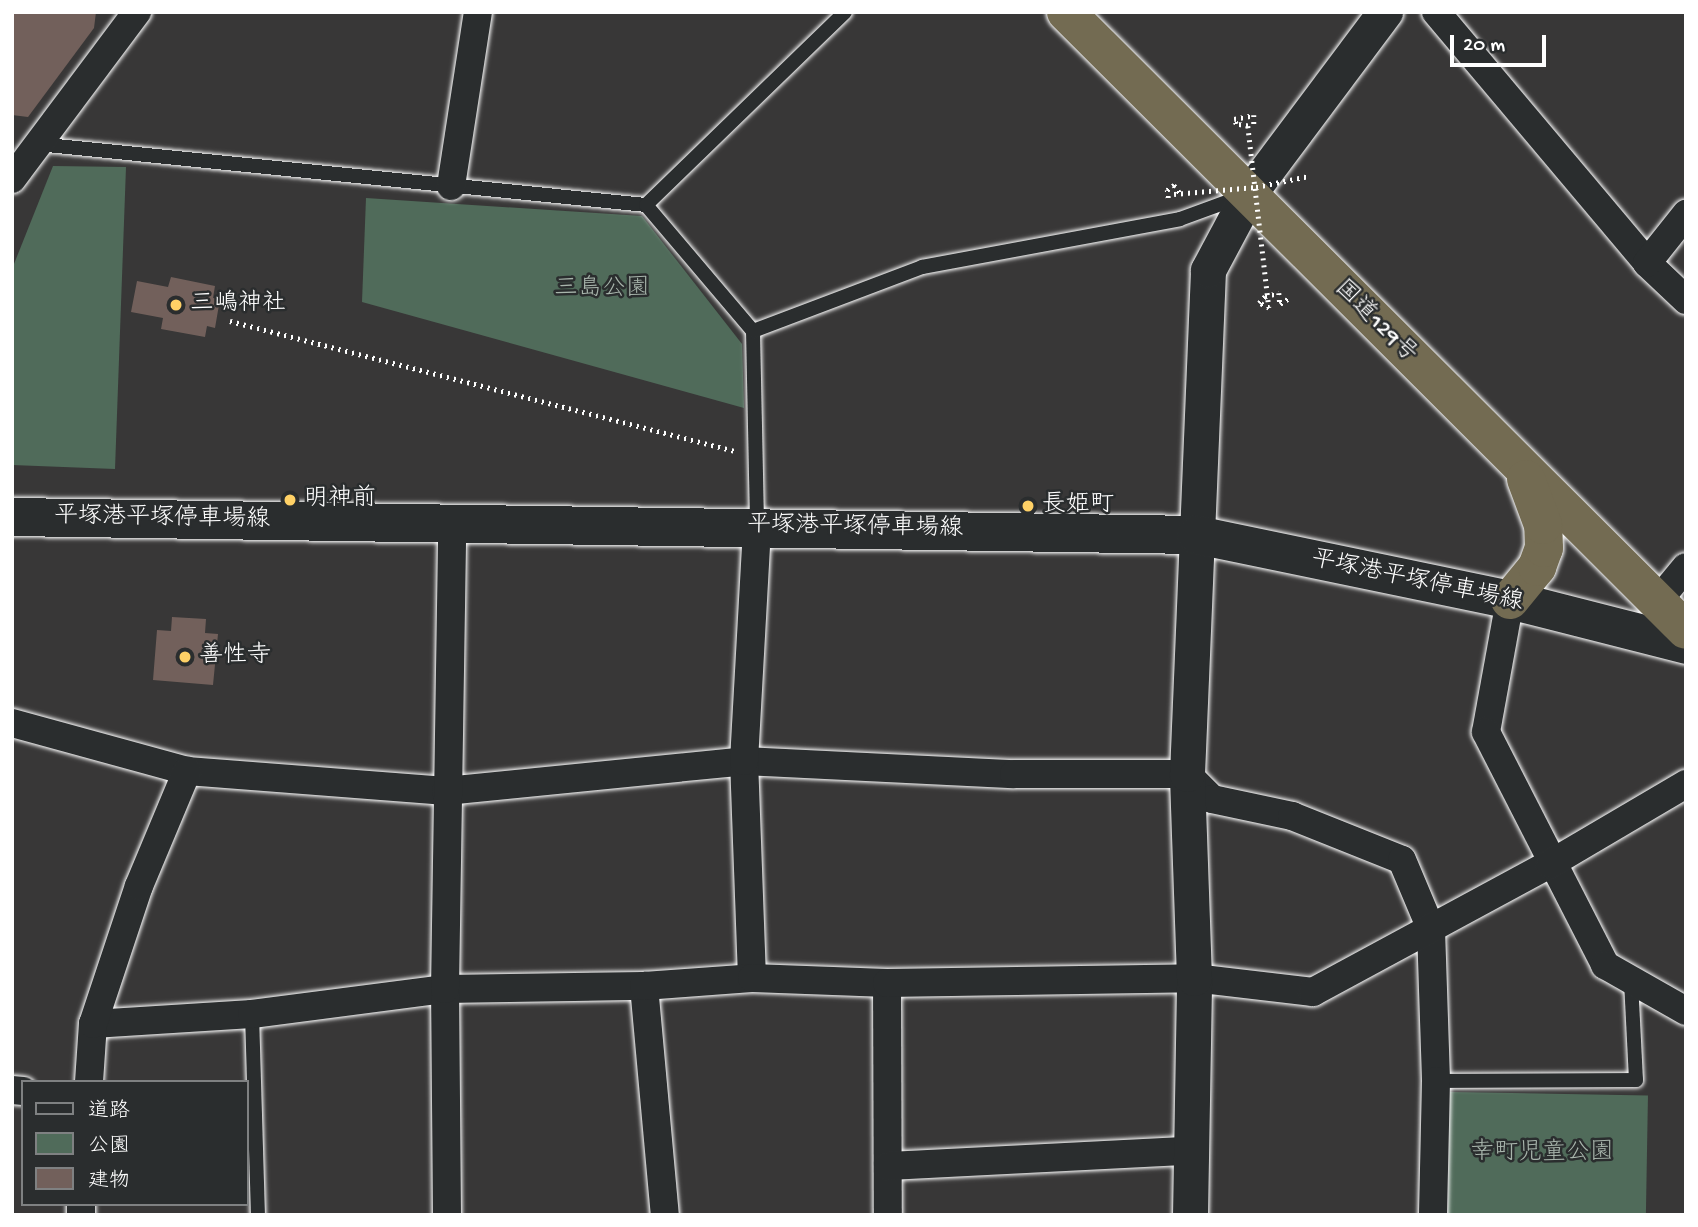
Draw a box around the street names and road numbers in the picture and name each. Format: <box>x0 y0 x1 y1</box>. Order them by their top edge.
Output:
street label: 国道129号 <box>1328 275 1422 369</box>
street label: 平塚港平塚停車場線 <box>54 503 270 535</box>
street label: 平塚港平塚停車場線 <box>747 512 963 544</box>
street label: 平塚港平塚停車場線 <box>1308 545 1526 619</box>

